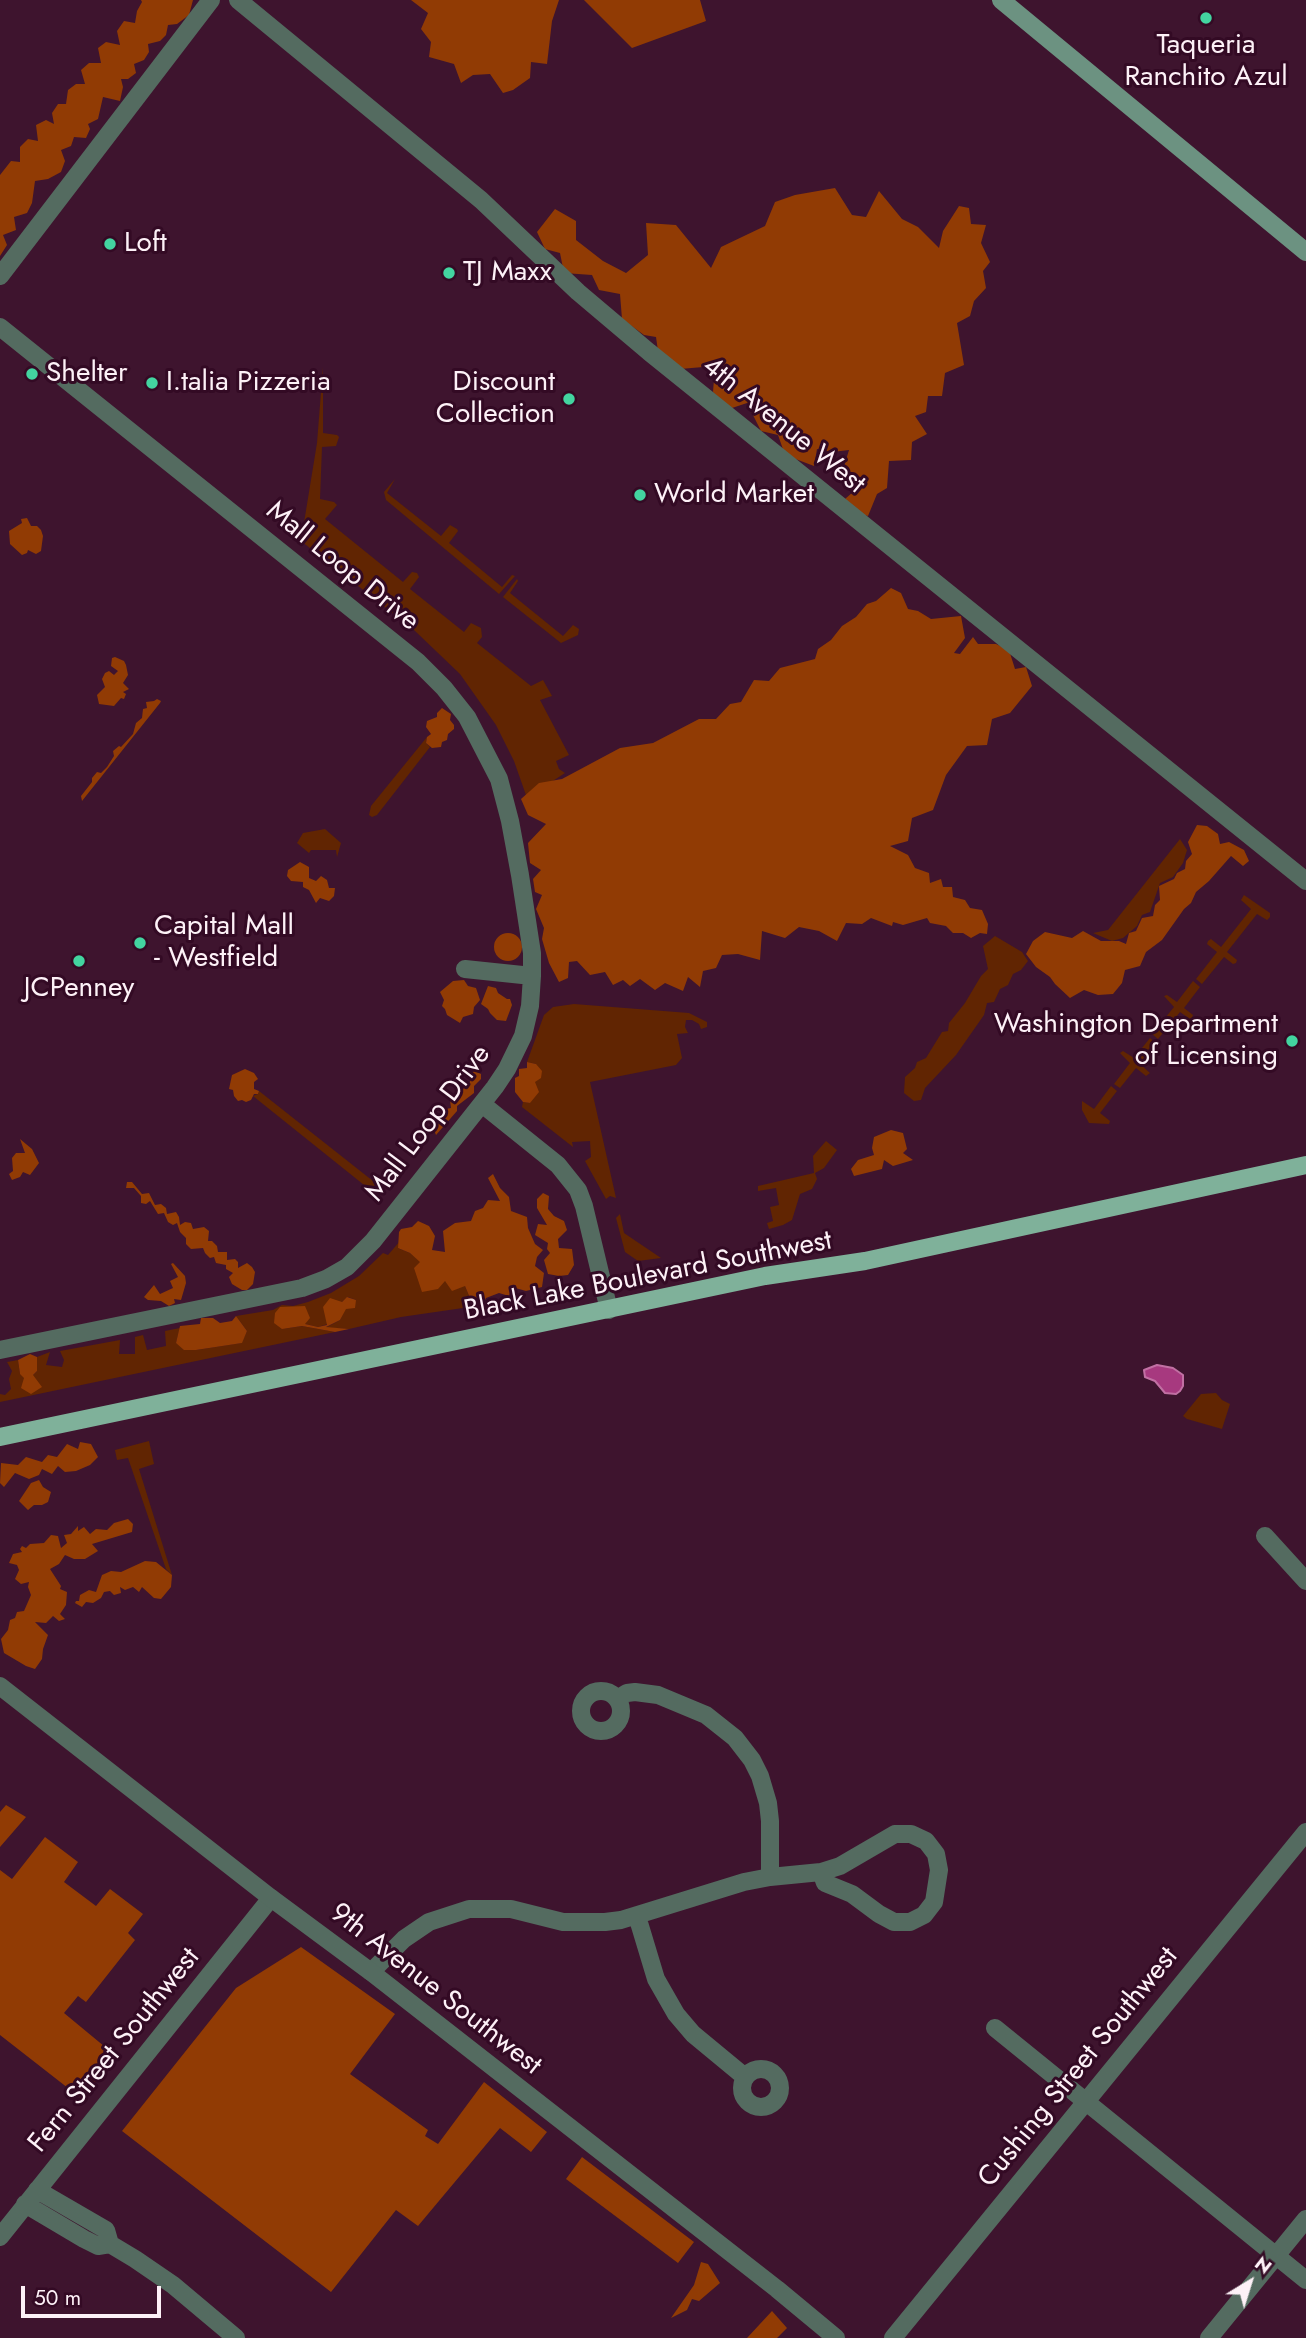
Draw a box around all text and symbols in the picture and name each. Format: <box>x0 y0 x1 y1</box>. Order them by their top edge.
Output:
marker: Taqueria Ranchito Azul <box>1198 10 1214 26</box>
place label: Taqueria Ranchito Azul <box>1124 29 1288 95</box>
place label: Loft <box>124 227 167 261</box>
marker: Loft <box>102 236 118 252</box>
place label: TJ Maxx <box>463 256 552 290</box>
marker: TJ Maxx <box>441 265 457 281</box>
street label: 4th Avenue West <box>695 350 871 502</box>
place label: Shelter <box>46 357 128 391</box>
marker: Shelter <box>24 366 40 382</box>
place label: I.talia Pizzeria <box>166 366 331 400</box>
place label: Discount Collection <box>436 366 555 432</box>
marker: I.talia Pizzeria <box>144 375 160 391</box>
marker: Discount Collection <box>561 391 577 407</box>
place label: World Market <box>654 478 814 512</box>
marker: World Market <box>632 487 648 503</box>
street label: Mall Loop Drive <box>259 495 425 639</box>
place label: Capital Mall - Westfield <box>154 910 294 976</box>
marker: Capital Mall - Westfield <box>132 935 148 951</box>
marker: JCPenney <box>71 953 87 969</box>
place label: JCPenney <box>24 972 134 1006</box>
place label: Washington Department of Licensing <box>994 1008 1278 1074</box>
marker: Washington Department of Licensing <box>1284 1033 1300 1049</box>
street label: Mall Loop Drive <box>359 1039 499 1209</box>
street label: Black Lake Boulevard Southwest <box>461 1225 835 1329</box>
street label: 9th Avenue Southwest <box>323 1897 547 2083</box>
street label: Cushing Street Southwest <box>972 1941 1186 2195</box>
street label: Fern Street Southwest <box>22 1942 208 2160</box>
north arrow <box>1215 2247 1285 2317</box>
text: N <box>1249 2250 1277 2280</box>
scale bar <box>24 2272 164 2316</box>
text: 50 m <box>34 2283 81 2313</box>

